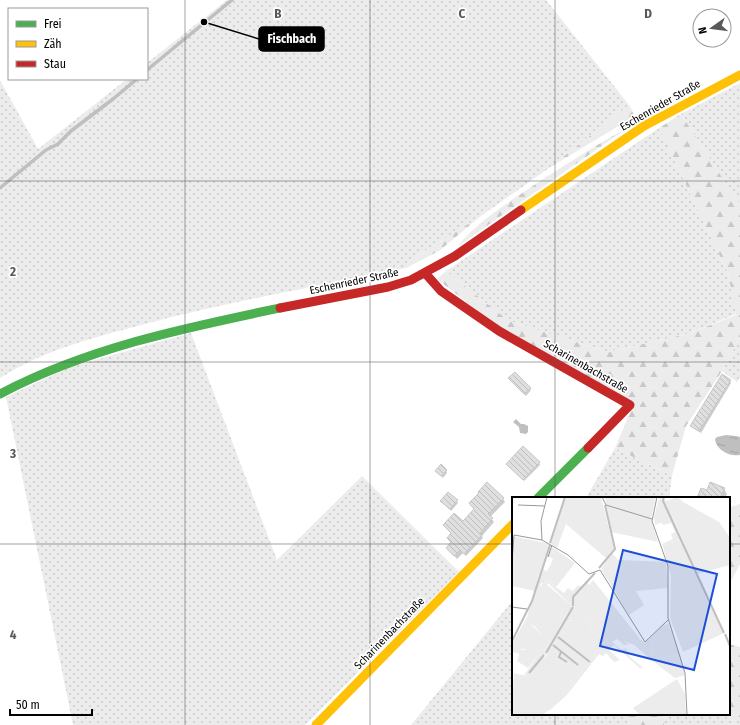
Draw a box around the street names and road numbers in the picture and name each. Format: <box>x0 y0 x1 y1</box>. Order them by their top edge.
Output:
street label: Eschenrieder Straße <box>618 77 703 134</box>
street label: Eschenrieder Straße <box>308 266 400 297</box>
street label: Scharinenbachstraße <box>541 337 630 396</box>
street label: Scharinenbachstraße <box>352 595 427 672</box>

